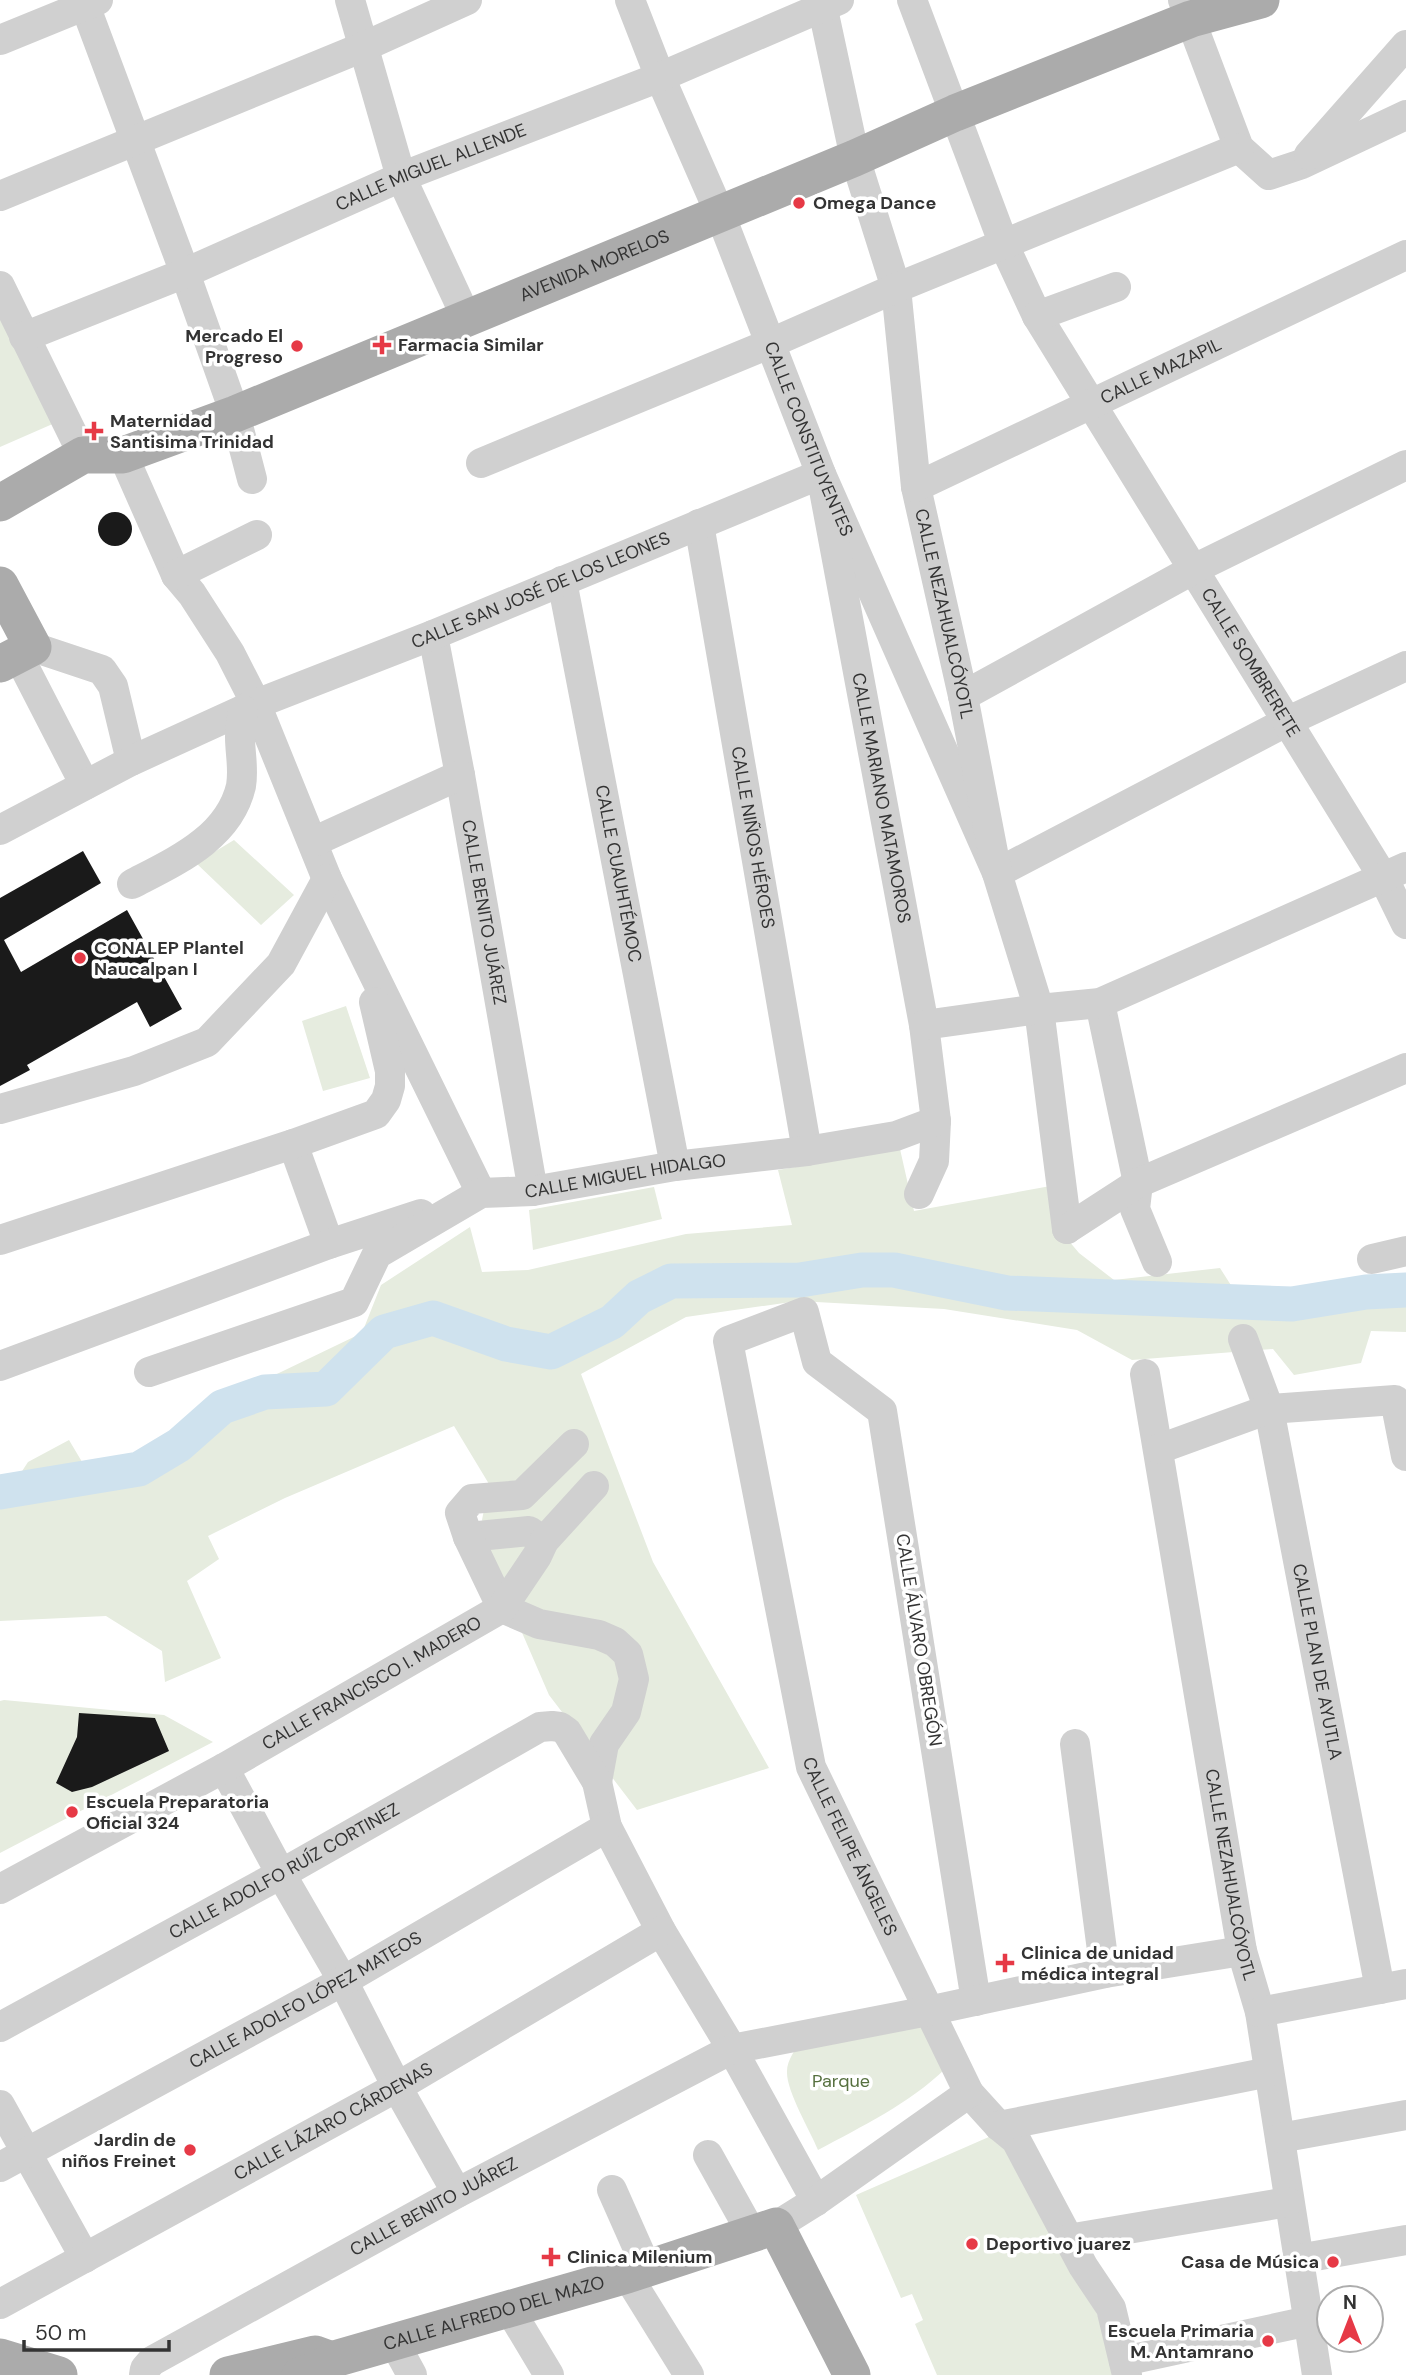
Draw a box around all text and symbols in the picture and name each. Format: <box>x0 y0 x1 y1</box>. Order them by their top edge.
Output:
street label: CALLE MIGUEL ALLENDE <box>332 118 530 217</box>
place label: Omega Dance <box>813 191 936 215</box>
marker: Omega Dance <box>791 195 807 211</box>
street label: AVENIDA MORELOS <box>516 224 673 307</box>
place label: Mercado El Progreso <box>185 324 283 369</box>
street label: CALLE MAZAPIL <box>1096 332 1225 410</box>
place label: Farmacia Similar <box>398 333 544 357</box>
marker: Farmacia Similar <box>372 335 392 355</box>
marker: Mercado El Progreso <box>289 338 305 354</box>
street label: CALLE CONSTITUYENTES <box>759 338 859 540</box>
place label: Maternidad Santisima Trinidad <box>110 409 274 454</box>
marker: Maternidad Santisima Trinidad <box>84 421 104 441</box>
street label: CALLE NEZAHUALCÓYOTL <box>909 506 979 721</box>
street label: CALLE SAN JOSÉ DE LOS LEONES <box>408 526 674 654</box>
street label: CALLE SOMBRERETE <box>1196 583 1306 741</box>
street label: CALLE MARIANO MATAMOROS <box>846 671 917 925</box>
street label: CALLE NIÑOS HÉROES <box>725 744 780 930</box>
street label: CALLE CUAUHTÉMOC <box>590 783 647 965</box>
street label: CALLE BENITO JUÁREZ <box>456 818 512 1007</box>
place label: CONALEP Plantel Naucalpan I <box>94 936 244 981</box>
marker: CONALEP Plantel Naucalpan I <box>72 950 88 966</box>
street label: CALLE MIGUEL HIDALGO <box>524 1148 727 1203</box>
street label: CALLE ÁLVARO OBREGÓN <box>890 1532 948 1748</box>
street label: CALLE PLAN DE AYUTLA <box>1287 1562 1348 1762</box>
street label: CALLE FRANCISCO I. MADERO <box>258 1610 486 1756</box>
street label: CALLE FELIPE ÁNGELES <box>797 1755 903 1940</box>
street label: CALLE NEZAHUALCÓYOTL <box>1200 1767 1262 1984</box>
place label: Escuela Preparatoria Oficial 324 <box>86 1790 269 1835</box>
street label: CALLE ADOLFO RUÍZ CORTINEZ <box>165 1797 404 1945</box>
marker: Escuela Preparatoria Oficial 324 <box>64 1804 80 1820</box>
street label: CALLE ADOLFO LÓPEZ MATEOS <box>185 1926 426 2074</box>
place label: Clinica de unidad médica integral <box>1021 1941 1174 1986</box>
marker: Clinica de unidad médica integral <box>995 1953 1015 1973</box>
street label: CALLE LÁZARO CÁRDENAS <box>229 2057 437 2186</box>
park label: Parque <box>812 2069 870 2093</box>
place label: Jardin de niños Freinet <box>61 2128 176 2173</box>
marker: Jardin de niños Freinet <box>182 2142 198 2158</box>
street label: CALLE BENITO JUÁREZ <box>346 2151 522 2262</box>
place label: Deportivo juarez <box>986 2232 1131 2256</box>
marker: Deportivo juarez <box>964 2236 980 2252</box>
place label: Clinica Milenium <box>567 2245 712 2269</box>
marker: Clinica Milenium <box>541 2247 561 2267</box>
place label: Casa de Música <box>1181 2250 1319 2274</box>
marker: Casa de Música <box>1325 2254 1341 2270</box>
street label: CALLE ALFREDO DEL MAZO <box>381 2270 607 2356</box>
north arrow <box>1315 2284 1385 2354</box>
text: N <box>1343 2290 1357 2315</box>
scale bar <box>24 2308 170 2352</box>
text: 50 m <box>35 2319 86 2347</box>
place label: Escuela Primaria M. Antamrano <box>1108 2319 1254 2364</box>
marker: Escuela Primaria M. Antamrano <box>1260 2333 1276 2349</box>

